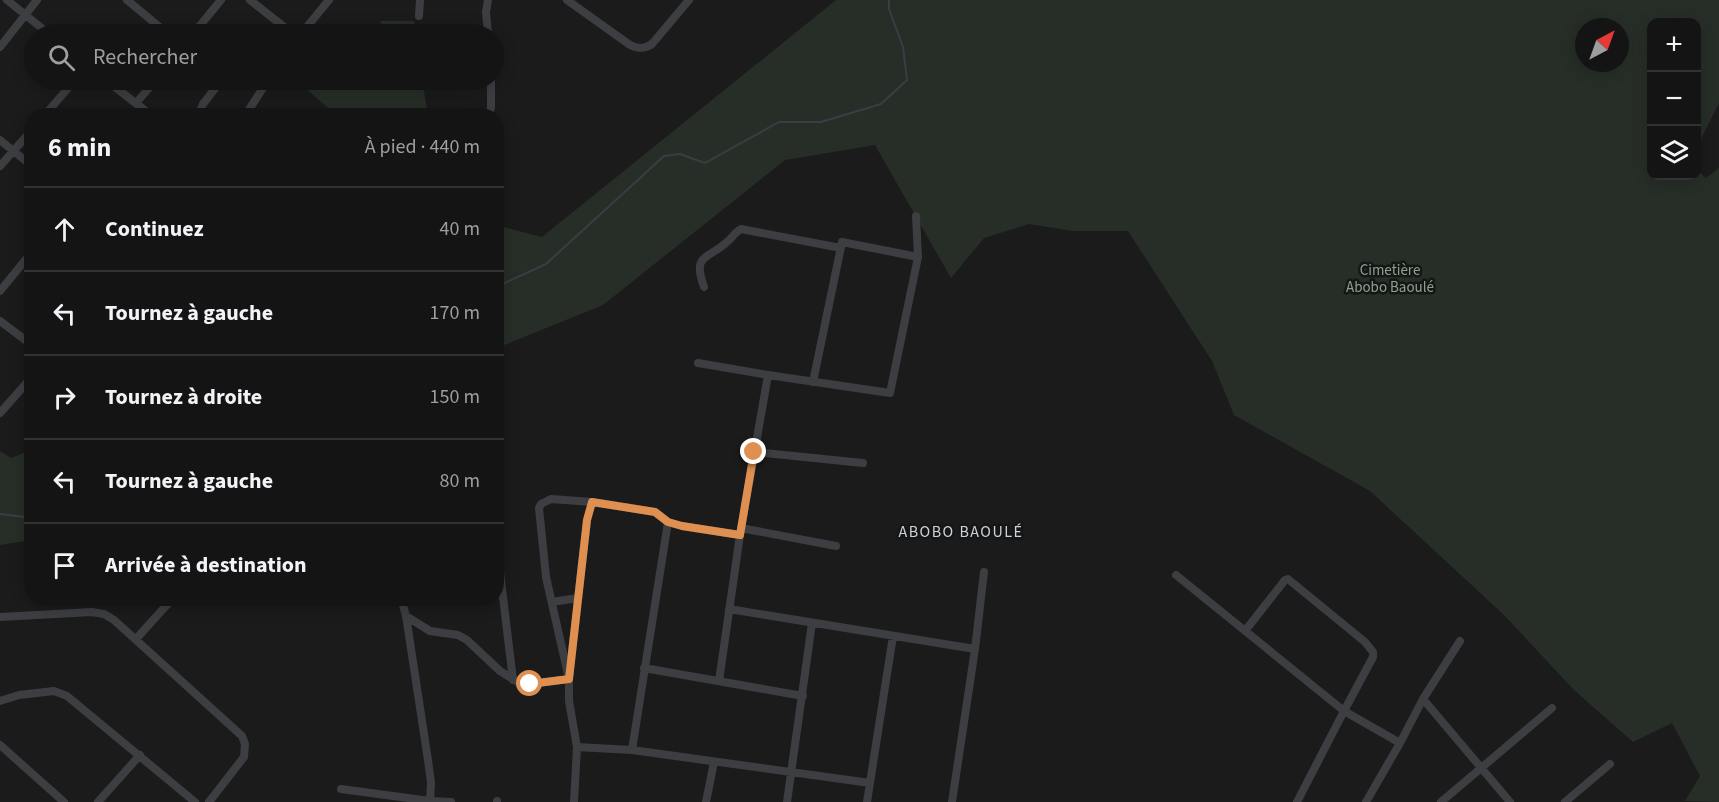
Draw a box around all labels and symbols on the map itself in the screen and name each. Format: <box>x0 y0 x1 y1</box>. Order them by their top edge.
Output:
north arrow <box>1575 18 1629 72</box>
park label: Cimetière Abobo Baoulé <box>1346 260 1434 298</box>
route end <box>740 438 766 464</box>
district label: ABOBO BAOULÉ <box>898 521 1024 543</box>
route start <box>516 670 542 696</box>

